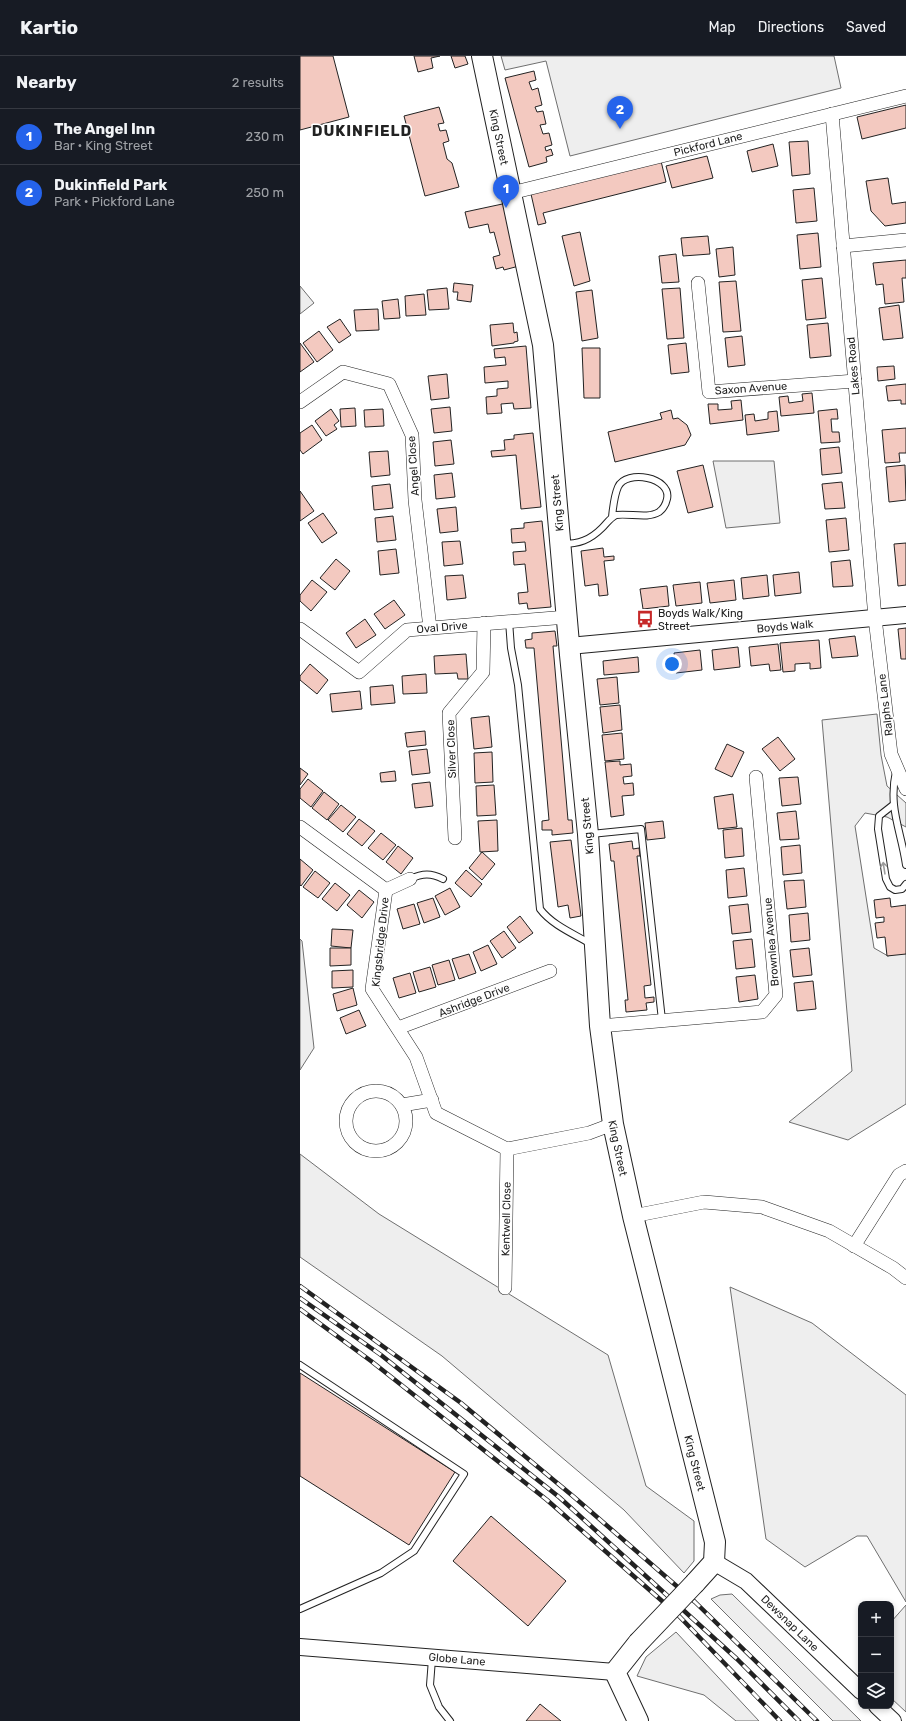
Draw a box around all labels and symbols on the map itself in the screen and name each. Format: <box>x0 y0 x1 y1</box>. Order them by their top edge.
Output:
pin: 2 <box>607 96 633 129</box>
street label: King Street <box>486 108 511 167</box>
district label: DUKINFIELD <box>312 122 412 140</box>
street label: Pickford Lane <box>672 130 744 159</box>
pin: 1 <box>493 175 519 208</box>
street label: Lakes Road <box>844 336 863 396</box>
street label: Saxon Avenue <box>714 379 788 398</box>
street label: Angel Close <box>405 435 422 496</box>
street label: King Street <box>548 473 566 532</box>
place label: Boyds Walk/King Street <box>658 607 743 633</box>
bus stop icon: Boyds Walk/King Street <box>635 609 655 629</box>
street label: Boyds Walk <box>756 618 814 635</box>
street label: Oval Drive <box>416 619 468 636</box>
your location <box>662 654 682 674</box>
street label: Ralphs Lane <box>875 673 896 737</box>
street label: Silver Close <box>444 719 459 779</box>
street label: King Street <box>578 796 596 855</box>
one-way arrow <box>880 862 888 875</box>
street label: Kingsbridge Drive <box>369 897 392 987</box>
street label: Brownlea Avenue <box>761 897 782 987</box>
street label: Ashridge Drive <box>437 981 512 1020</box>
street label: King Street <box>605 1119 630 1178</box>
street label: Kentwell Close <box>499 1182 514 1256</box>
street label: King Street <box>681 1434 708 1493</box>
street label: Dewsnap Lane <box>758 1593 821 1654</box>
street label: Globe Lane <box>428 1651 486 1668</box>

